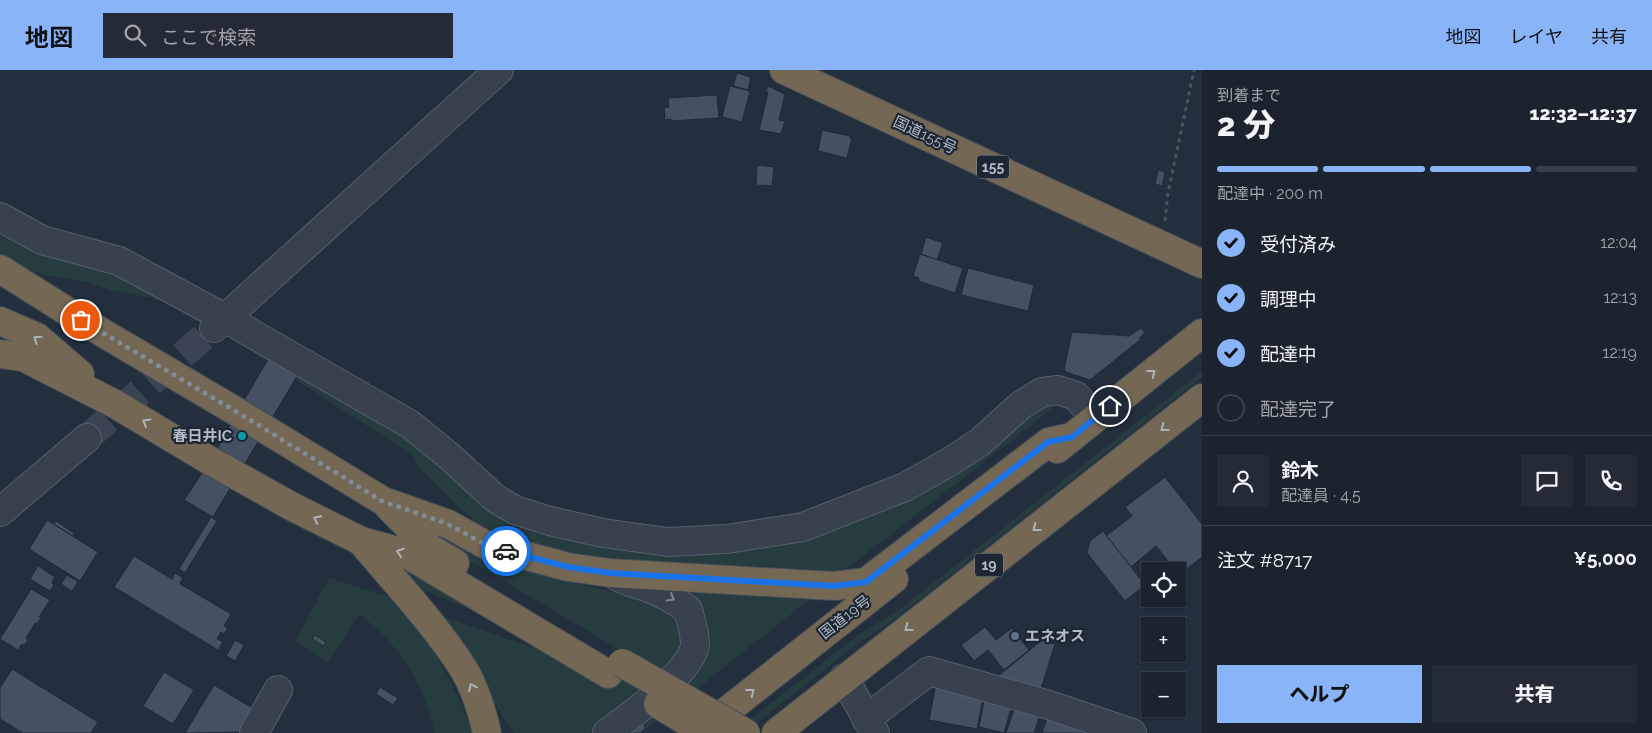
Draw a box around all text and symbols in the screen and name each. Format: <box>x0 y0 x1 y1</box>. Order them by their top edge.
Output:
search box <box>103 13 453 58</box>
icon: search <box>121 21 149 49</box>
text: 地図 <box>25 23 73 52</box>
text: ここで検索 <box>161 26 256 48</box>
text: 地図 <box>1446 26 1482 47</box>
text: レイヤ <box>1510 26 1563 47</box>
text: 共有 <box>1591 26 1627 47</box>
text: 到着まで <box>1217 86 1281 105</box>
text: 12:32–12:37 <box>1530 102 1637 124</box>
text: 2 分 <box>1217 106 1275 143</box>
street label: 国道155号 <box>890 113 960 157</box>
road number: 155 <box>977 155 1009 178</box>
text: 配達中 · 200 m <box>1217 184 1323 203</box>
icon: check <box>1217 229 1245 257</box>
text: 受付済み <box>1260 233 1336 255</box>
text: 12:04 <box>1600 233 1637 252</box>
icon: check <box>1217 284 1245 312</box>
text: 調理中 <box>1260 288 1317 310</box>
text: 12:13 <box>1603 288 1637 307</box>
pin <box>60 299 102 341</box>
icon: bag <box>67 306 95 334</box>
one-way arrow <box>34 336 43 345</box>
icon: check <box>1217 339 1245 367</box>
text: 配達中 <box>1260 343 1317 365</box>
text: 12:19 <box>1603 343 1637 362</box>
one-way arrow <box>1146 370 1155 378</box>
pin <box>1089 385 1131 427</box>
icon: home <box>1096 392 1124 420</box>
text: 配達完了 <box>1260 398 1336 420</box>
one-way arrow <box>142 418 151 428</box>
one-way arrow <box>1160 422 1169 431</box>
place label: 春日井IC <box>172 427 232 445</box>
marker: 春日井IC <box>236 430 248 442</box>
button: person <box>1217 455 1269 507</box>
button: chat <box>1521 455 1573 507</box>
button: phone <box>1585 455 1637 507</box>
text: 鈴木 <box>1281 459 1319 481</box>
text: 配達員 · 4.5 <box>1281 486 1361 505</box>
one-way arrow <box>314 515 323 525</box>
one-way arrow <box>1033 523 1042 531</box>
courier <box>481 526 531 576</box>
icon: car <box>492 537 520 565</box>
text: ¥5,000 <box>1574 547 1637 569</box>
one-way arrow <box>396 548 405 558</box>
text: 注文 #8717 <box>1217 549 1312 571</box>
road number: 19 <box>975 554 1003 576</box>
map controls <box>1141 562 1186 717</box>
button: locate <box>1141 562 1186 607</box>
street label: 国道19号 <box>816 591 874 643</box>
one-way arrow <box>665 592 674 602</box>
button: + <box>1141 617 1186 662</box>
one-way arrow <box>905 623 914 631</box>
place label: エネオス <box>1025 627 1085 645</box>
marker: エネオス <box>1009 630 1021 642</box>
button: ヘルプ <box>1217 665 1422 723</box>
button: 共有 <box>1432 665 1637 723</box>
button: − <box>1141 672 1186 717</box>
one-way arrow <box>467 683 478 692</box>
one-way arrow <box>745 689 754 697</box>

